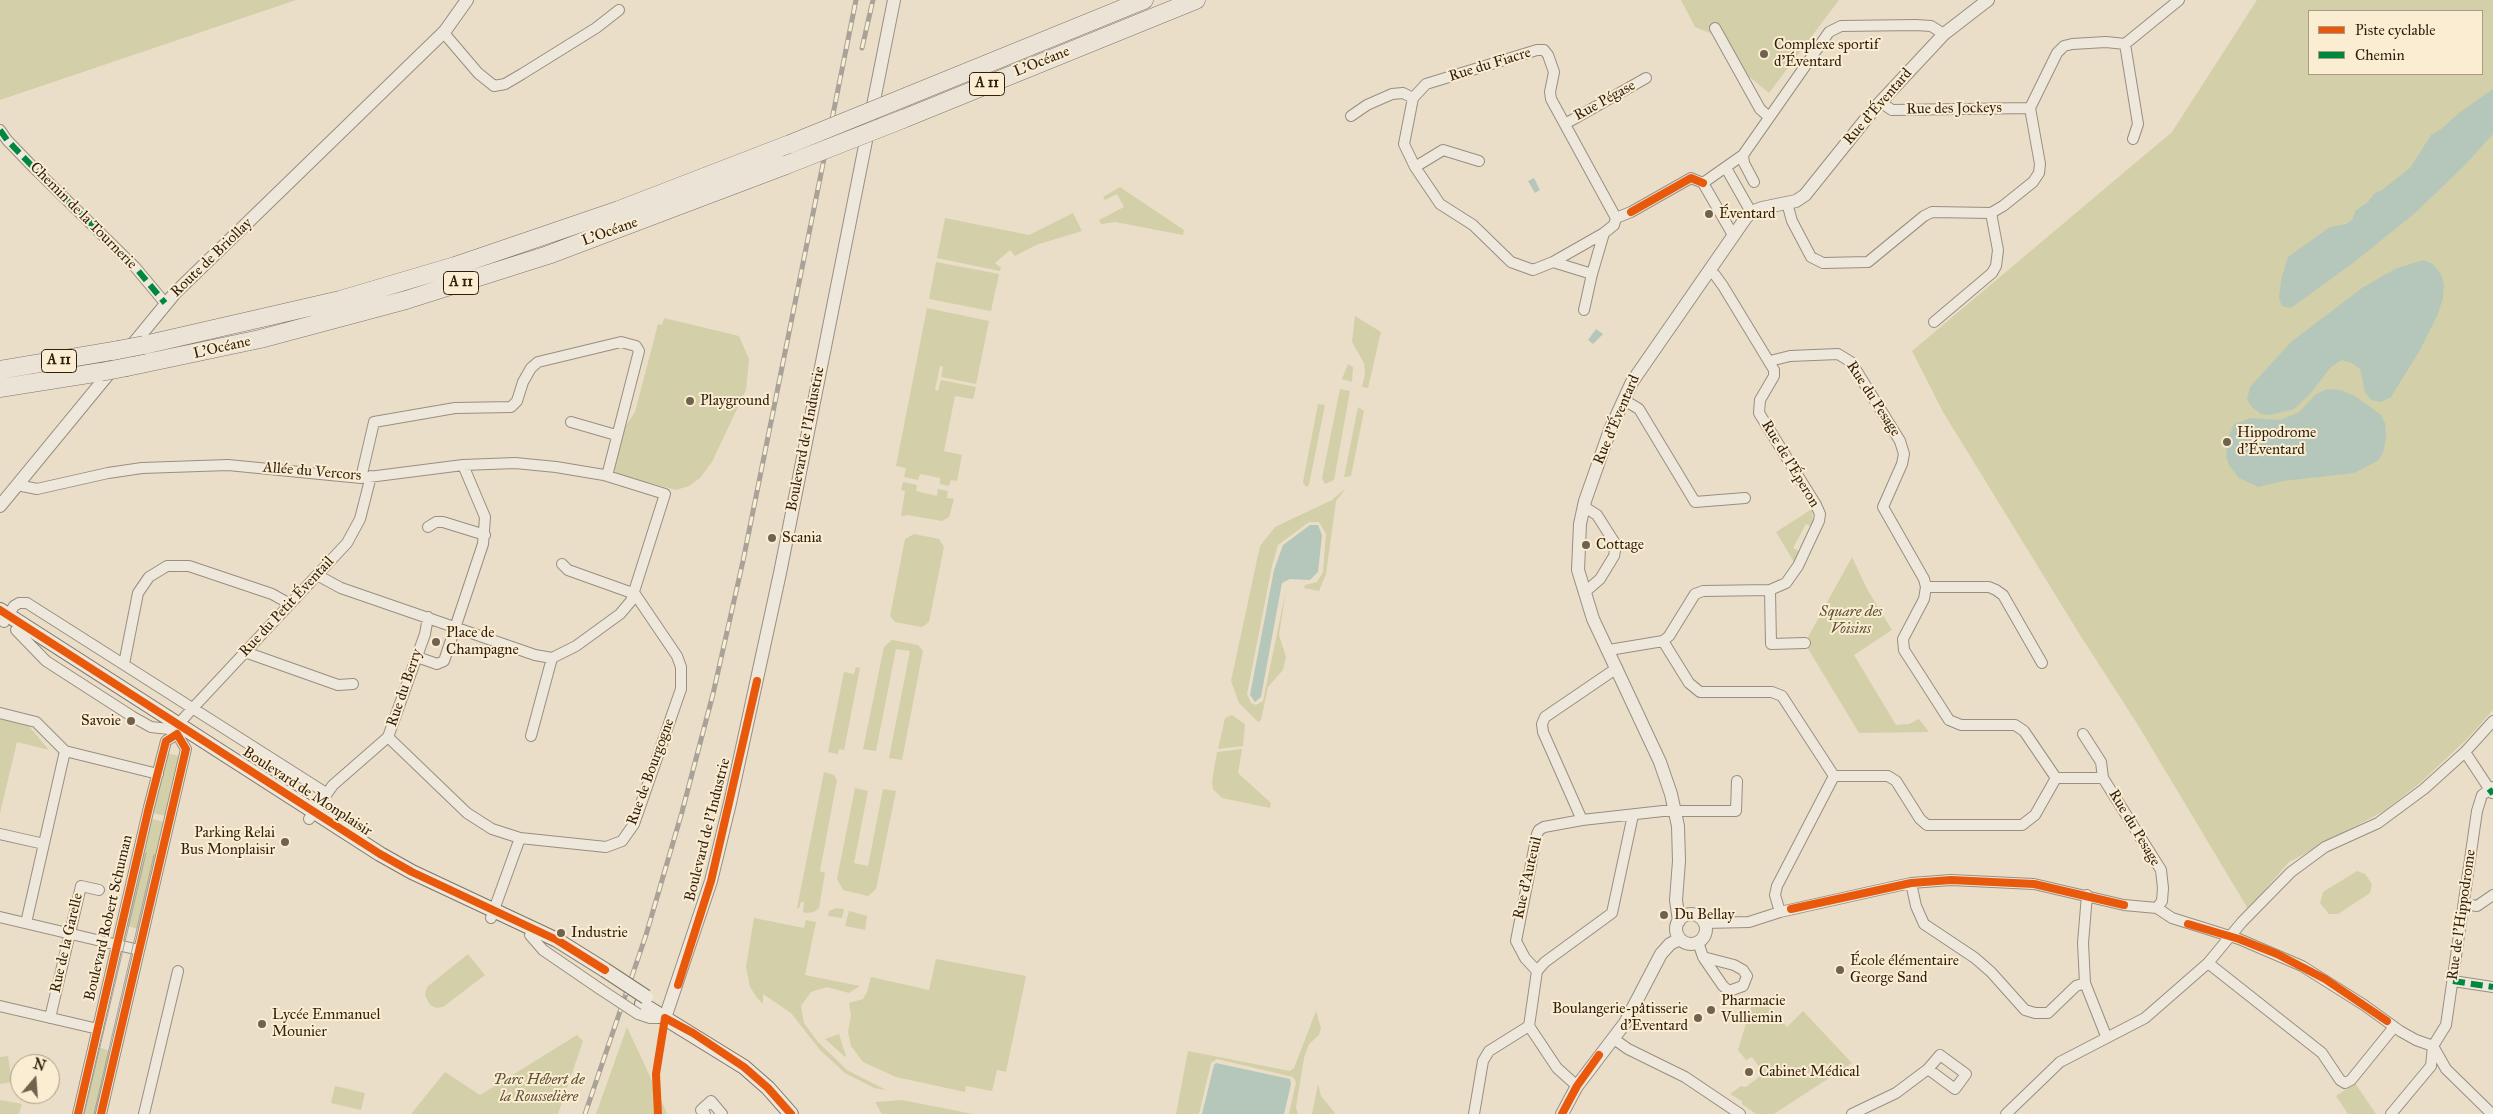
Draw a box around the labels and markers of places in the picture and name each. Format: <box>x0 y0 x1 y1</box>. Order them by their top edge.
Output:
place label: Complexe sportif d'Éventard <box>1774 36 1879 71</box>
marker: Complexe sportif d'Éventard <box>1758 48 1770 60</box>
place label: Éventard <box>1719 205 1775 223</box>
marker: Éventard <box>1703 208 1715 220</box>
place label: Playground <box>700 392 770 410</box>
marker: Playground <box>684 395 696 407</box>
place label: Hippodrome d'Éventard <box>2237 424 2316 459</box>
marker: Hippodrome d'Éventard <box>2221 436 2233 448</box>
place label: Scania <box>782 529 822 547</box>
marker: Scania <box>766 532 778 544</box>
place label: Cottage <box>1596 536 1644 554</box>
marker: Cottage <box>1580 539 1592 551</box>
place label: Place de Champagne <box>446 624 519 659</box>
marker: Place de Champagne <box>430 636 442 648</box>
place label: Savoie <box>81 712 121 730</box>
marker: Savoie <box>125 715 137 727</box>
place label: Parking Relai Bus Monplaisir <box>180 824 275 859</box>
marker: Parking Relai Bus Monplaisir <box>279 836 291 848</box>
place label: Du Bellay <box>1674 906 1735 924</box>
marker: Du Bellay <box>1658 909 1670 921</box>
place label: Industrie <box>571 924 628 942</box>
marker: Industrie <box>555 927 567 939</box>
place label: École élémentaire George Sand <box>1850 952 1959 987</box>
marker: École élémentaire George Sand <box>1834 964 1846 976</box>
place label: Pharmacie Vulliemin <box>1721 992 1785 1027</box>
place label: Boulangerie-pâtisserie d'Eventard <box>1552 1000 1688 1035</box>
marker: Pharmacie Vulliemin <box>1705 1004 1717 1016</box>
place label: Lycée Emmanuel Mounier <box>272 1006 381 1041</box>
marker: Boulangerie-pâtisserie d'Eventard <box>1692 1012 1704 1024</box>
marker: Lycée Emmanuel Mounier <box>256 1018 268 1030</box>
place label: Cabinet Médical <box>1759 1063 1860 1081</box>
marker: Cabinet Médical <box>1743 1066 1755 1078</box>

